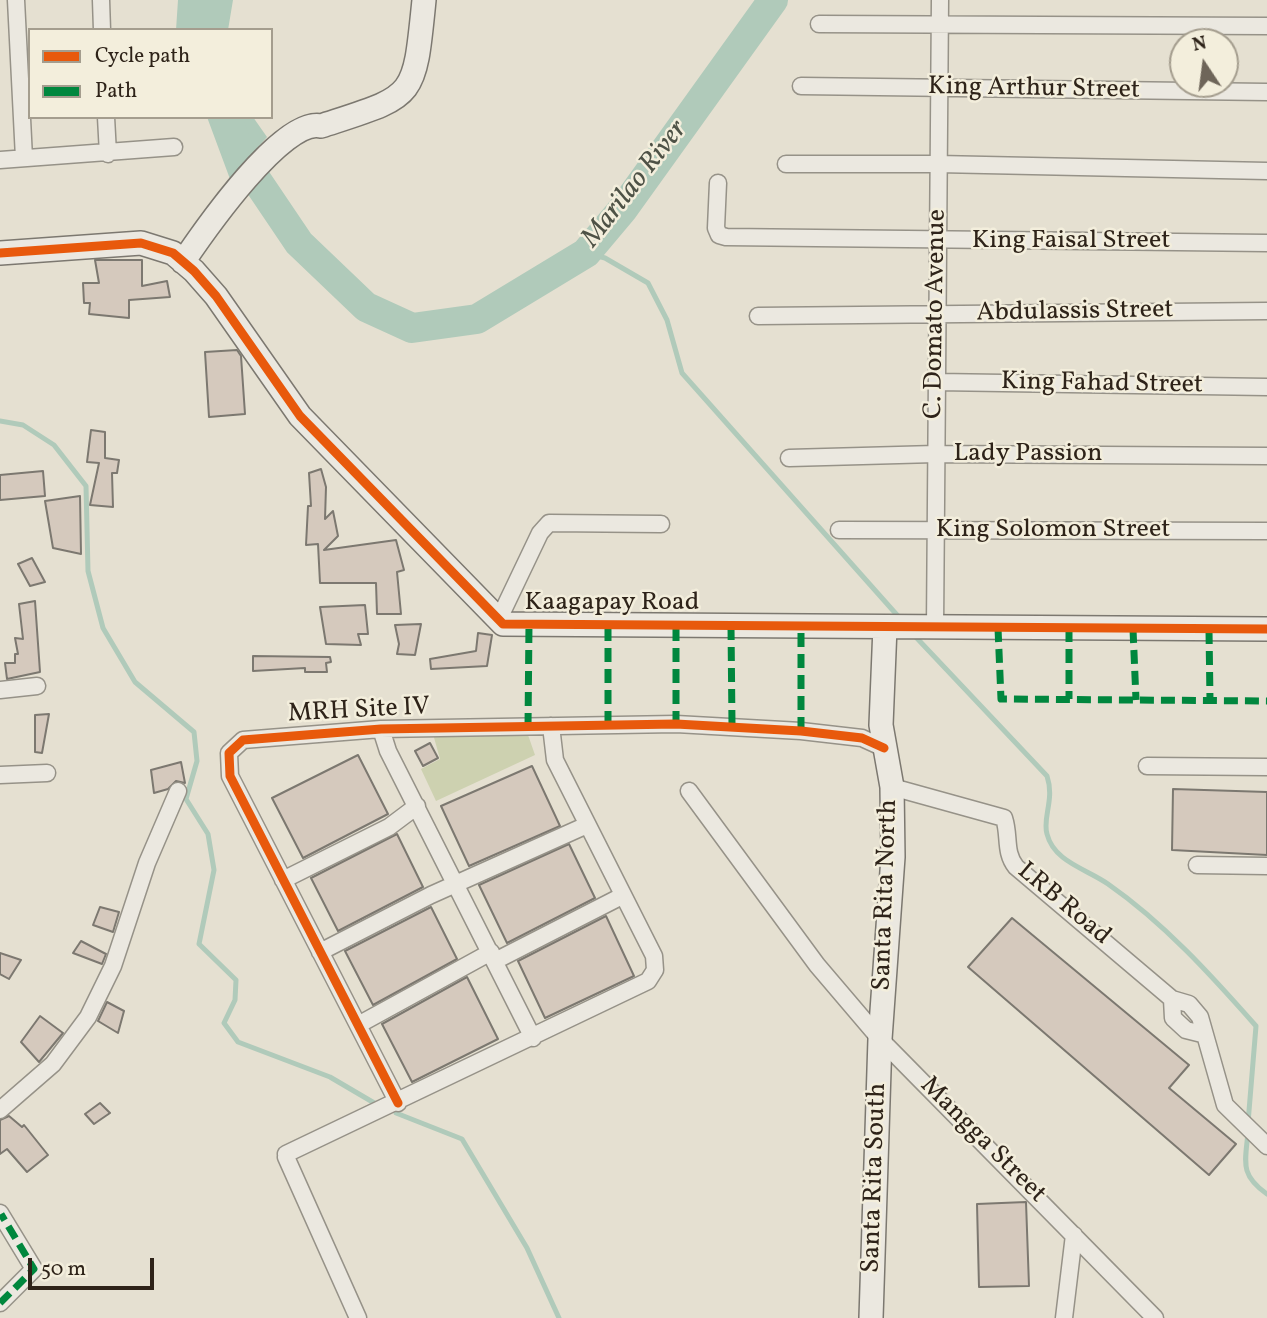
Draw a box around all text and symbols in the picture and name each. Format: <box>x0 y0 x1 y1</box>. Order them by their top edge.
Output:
legend <box>28 28 273 119</box>
north arrow <box>1169 28 1239 98</box>
text: N <box>1190 30 1209 59</box>
text: Cycle path <box>95 42 190 71</box>
street label: King Arthur Street <box>928 73 1140 107</box>
text: Path <box>95 77 137 106</box>
water label: Marilao River <box>576 115 696 255</box>
street label: C. Domato Avenue <box>920 209 954 419</box>
street label: King Faisal Street <box>972 226 1170 258</box>
street label: Abdulassis Street <box>976 296 1174 330</box>
street label: King Fahad Street <box>1001 368 1203 402</box>
street label: Lady Passion <box>954 439 1102 471</box>
street label: King Solomon Street <box>936 515 1170 547</box>
street label: Kaagapay Road <box>525 588 699 620</box>
street label: MRH Site IV <box>287 693 431 731</box>
street label: Santa Rita North <box>868 799 906 991</box>
street label: LRB Road <box>1010 857 1116 953</box>
street label: Mangga Street <box>912 1071 1052 1211</box>
street label: Santa Rita South <box>857 1082 895 1274</box>
scale bar <box>32 1244 158 1288</box>
text: 50 m <box>41 1255 86 1284</box>

